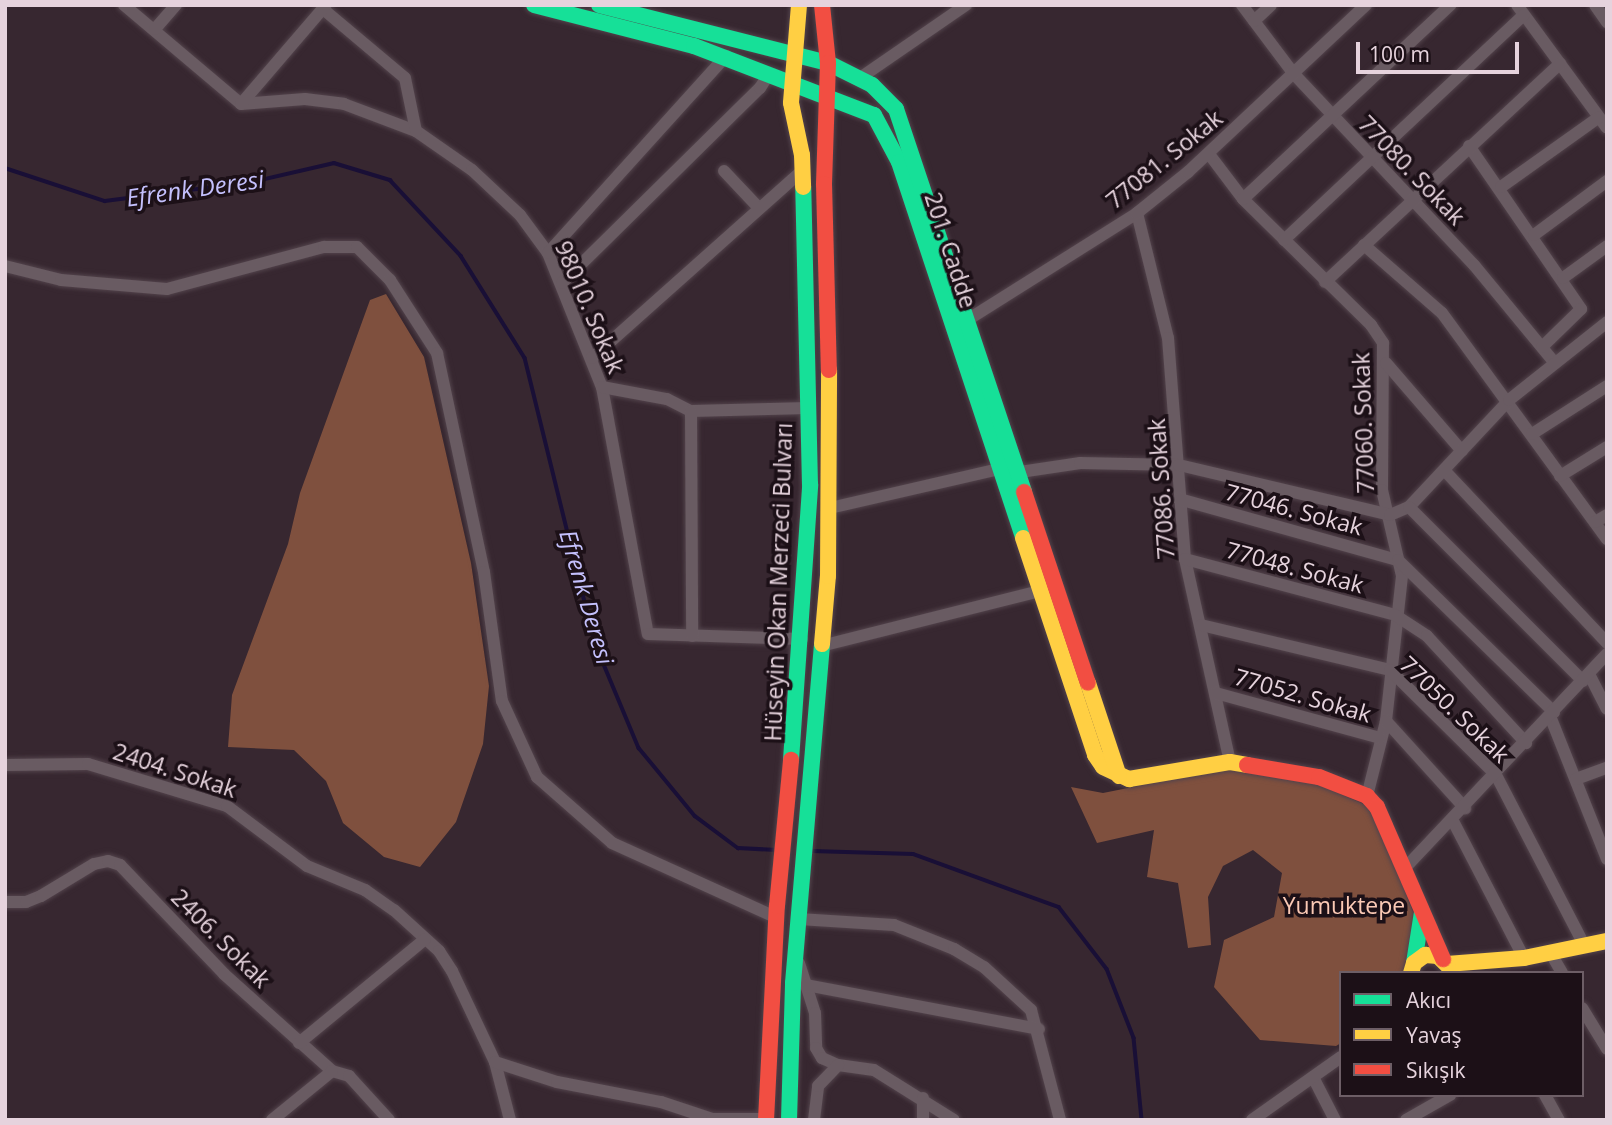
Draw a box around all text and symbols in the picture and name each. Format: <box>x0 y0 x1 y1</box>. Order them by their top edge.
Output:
scale bar <box>1360 28 1523 72</box>
text: 100 m <box>1369 40 1430 68</box>
street label: 77081. Sokak <box>1100 104 1228 214</box>
street label: 77080. Sokak <box>1353 110 1471 230</box>
water label: Efrenk Deresi <box>124 164 266 212</box>
street label: 201. Cadde <box>919 189 983 311</box>
street label: 98010. Sokak <box>550 237 630 377</box>
street label: 77060. Sokak <box>1347 352 1379 494</box>
street label: 77086. Sokak <box>1142 418 1180 560</box>
street label: Hüseyin Okan Merzeci Bulvarı <box>759 422 797 742</box>
street label: 77046. Sokak <box>1222 477 1366 541</box>
water label: Efrenk Deresi <box>554 526 620 668</box>
street label: 77048. Sokak <box>1223 535 1367 599</box>
street label: 77050. Sokak <box>1395 650 1515 768</box>
street label: 77052. Sokak <box>1231 662 1375 728</box>
street label: 2404. Sokak <box>110 737 240 803</box>
street label: 2406. Sokak <box>166 883 276 993</box>
park label: Yumuktepe <box>1283 891 1405 919</box>
legend <box>1339 971 1584 1097</box>
text: Akıcı <box>1406 986 1451 1014</box>
text: Yavaş <box>1406 1021 1462 1049</box>
text: Sıkışık <box>1406 1056 1466 1084</box>

